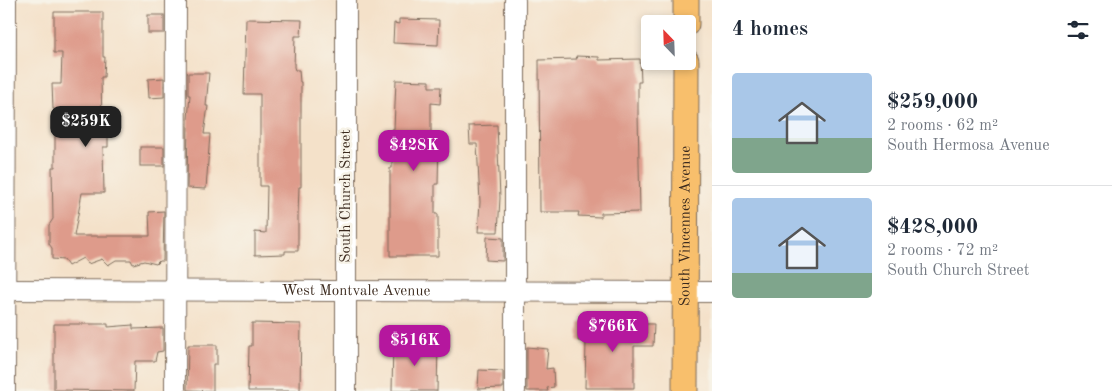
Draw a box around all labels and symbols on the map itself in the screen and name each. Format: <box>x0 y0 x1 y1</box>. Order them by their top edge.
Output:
north arrow <box>641 15 696 70</box>
pin: $259K <box>51 106 121 148</box>
street label: South Church Street <box>339 129 354 263</box>
pin: $428K <box>379 130 449 172</box>
street label: South Vincennes Avenue <box>678 146 693 306</box>
street label: West Montvale Avenue <box>282 283 430 299</box>
pin: $766K <box>578 310 648 353</box>
pin: $516K <box>380 324 450 367</box>

